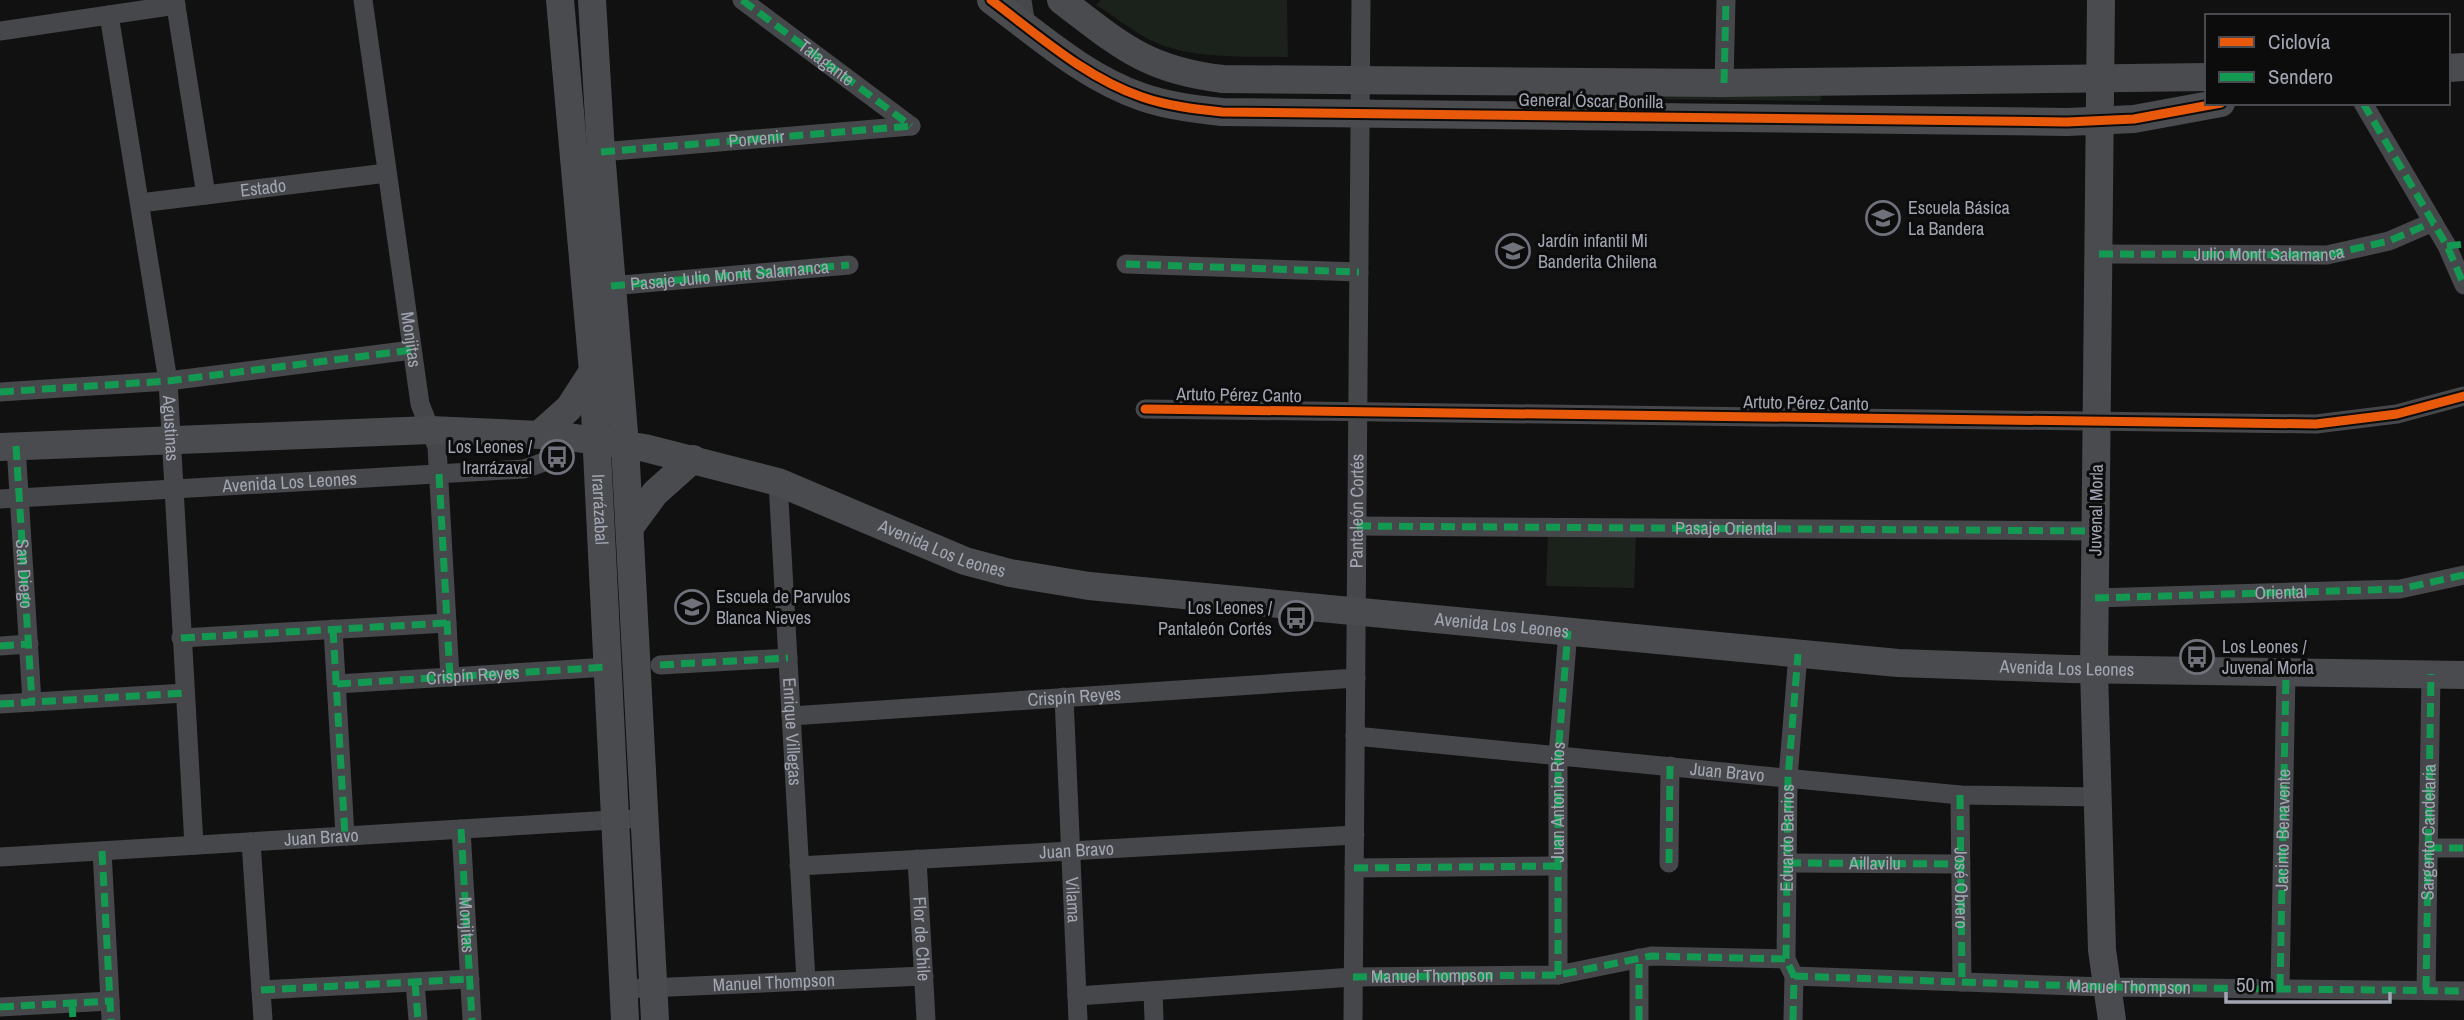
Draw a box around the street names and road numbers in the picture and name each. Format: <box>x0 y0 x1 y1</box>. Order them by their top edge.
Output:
street label: Talagante <box>793 33 860 92</box>
street label: General Óscar Bonilla <box>1518 87 1664 114</box>
street label: Porvenir <box>728 124 785 153</box>
street label: Estado <box>239 172 287 203</box>
street label: Julio Montt Salamanca <box>2194 239 2346 267</box>
street label: Pasaje Julio Montt Salamanca <box>629 254 830 296</box>
street label: Monjitas <box>395 310 428 369</box>
street label: Artuto Pérez Canto <box>1175 381 1302 408</box>
street label: Artuto Pérez Canto <box>1742 389 1869 416</box>
street label: Agustinas <box>157 394 185 462</box>
street label: Pantaleón Cortés <box>1344 454 1369 568</box>
street label: Juvenal Morla <box>2082 464 2109 556</box>
street label: Avenida Los Leones <box>221 466 357 498</box>
street label: Irarrázabal <box>586 473 615 545</box>
street label: Avenida Los Leones <box>874 512 1009 583</box>
street label: Pasaje Oriental <box>1675 515 1777 541</box>
street label: San Diego <box>10 538 39 609</box>
street label: Oriental <box>2254 579 2308 605</box>
street label: Avenida Los Leones <box>1433 606 1570 644</box>
street label: Avenida Los Leones <box>1998 654 2134 682</box>
street label: Crispín Reyes <box>425 660 520 690</box>
street label: Enrique Villegas <box>777 677 808 786</box>
street label: Crispín Reyes <box>1027 681 1122 712</box>
street label: Juan Antonio Ríos <box>1545 741 1571 862</box>
street label: Juan Bravo <box>1689 756 1766 788</box>
street label: Sargento Candelaria <box>2414 764 2442 900</box>
street label: Jacinto Benavente <box>2269 769 2296 891</box>
street label: Eduardo Barrios <box>1774 784 1800 892</box>
street label: Juan Bravo <box>283 822 359 852</box>
street label: Juan Bravo <box>1039 835 1115 865</box>
street label: José Obrero <box>1949 847 1974 929</box>
street label: Aillavilu <box>1848 850 1901 876</box>
street label: Vilama <box>1060 876 1087 923</box>
street label: Monjitas <box>453 896 481 953</box>
street label: Flor de Chile <box>907 896 937 982</box>
street label: Manuel Thompson <box>1371 963 1493 989</box>
street label: Manuel Thompson <box>712 967 835 997</box>
street label: Manuel Thompson <box>2068 973 2191 1000</box>

